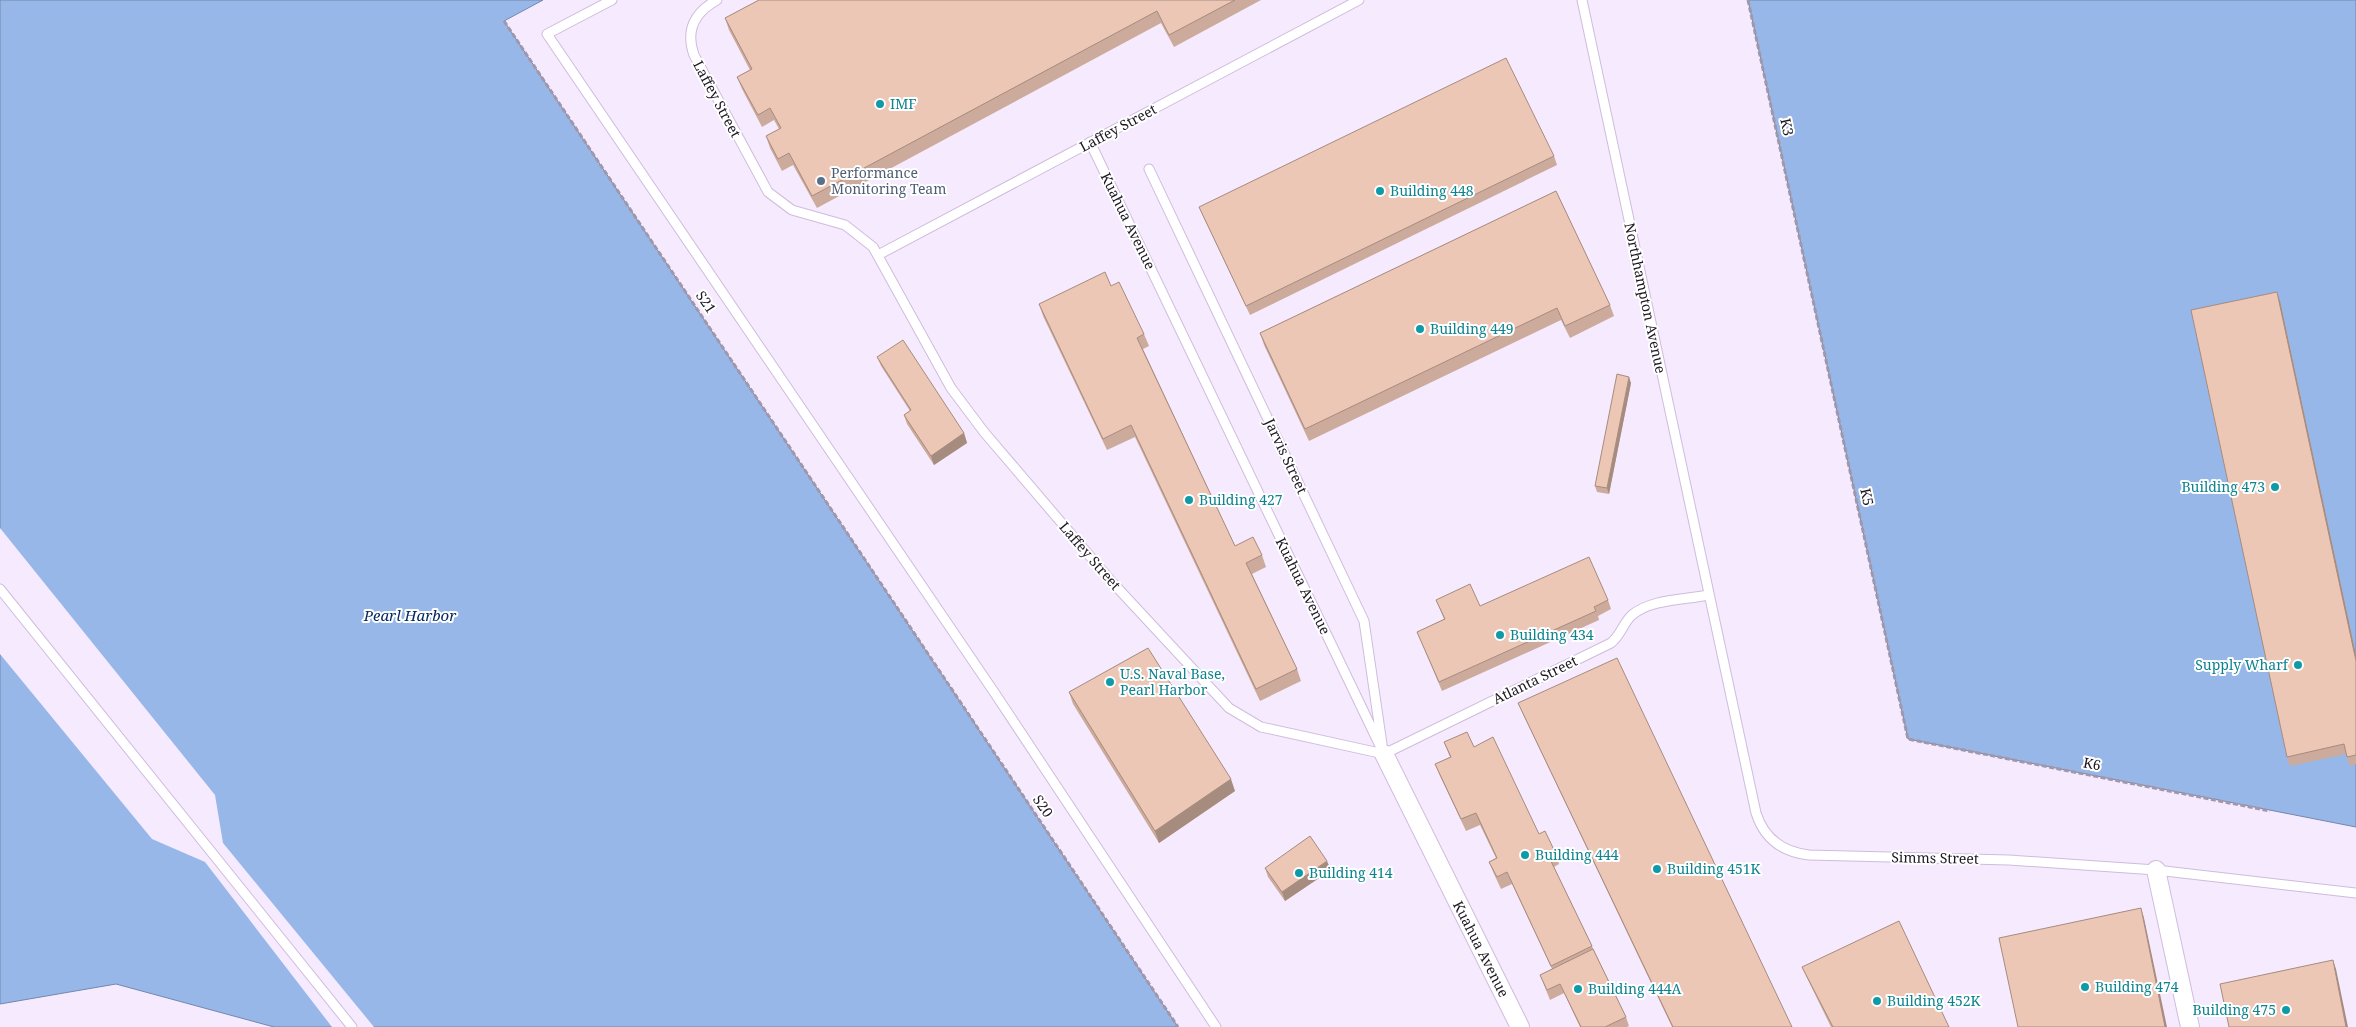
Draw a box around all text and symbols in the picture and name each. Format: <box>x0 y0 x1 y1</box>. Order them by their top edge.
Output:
street label: Laffey Street <box>689 57 746 141</box>
place label: IMF <box>890 94 917 113</box>
marker: IMF <box>874 98 886 110</box>
street label: Laffey Street <box>1076 99 1160 156</box>
street label: K3 <box>1776 116 1799 138</box>
place label: Performance Monitoring Team <box>831 163 947 198</box>
street label: Kuahua Avenue <box>1097 169 1160 272</box>
marker: Performance Monitoring Team <box>815 175 827 187</box>
place label: Building 448 <box>1390 181 1474 200</box>
marker: Building 448 <box>1374 185 1386 197</box>
street label: Northhampton Avenue <box>1620 221 1671 375</box>
street label: S21 <box>692 287 721 317</box>
place label: Building 449 <box>1430 319 1514 338</box>
marker: Building 449 <box>1414 323 1426 335</box>
street label: Jarvis Street <box>1260 414 1312 497</box>
place label: Building 473 <box>2181 477 2265 496</box>
marker: Building 473 <box>2269 481 2281 493</box>
street label: K5 <box>1856 486 1879 507</box>
place label: Building 427 <box>1199 490 1283 509</box>
marker: Building 427 <box>1183 494 1195 506</box>
street label: Laffey Street <box>1055 518 1125 594</box>
street label: Kuahua Avenue <box>1272 534 1335 637</box>
water label: Pearl Harbor <box>363 605 457 625</box>
place label: Building 434 <box>1510 625 1594 644</box>
marker: Building 434 <box>1494 629 1506 641</box>
street label: Atlanta Street <box>1489 651 1580 708</box>
place label: Supply Wharf <box>2195 655 2290 674</box>
marker: Supply Wharf <box>2292 659 2304 671</box>
place label: U.S. Naval Base, Pearl Harbor <box>1120 664 1225 699</box>
marker: U.S. Naval Base, Pearl Harbor <box>1104 676 1116 688</box>
street label: K6 <box>2082 753 2103 775</box>
street label: S20 <box>1029 791 1058 821</box>
place label: Building 444 <box>1535 845 1619 864</box>
street label: Simms Street <box>1891 847 1979 868</box>
marker: Building 444 <box>1519 849 1531 861</box>
place label: Building 451K <box>1667 859 1761 878</box>
place label: Building 414 <box>1309 863 1393 882</box>
marker: Building 451K <box>1651 863 1663 875</box>
marker: Building 414 <box>1293 867 1305 879</box>
street label: Kuahua Avenue <box>1449 897 1514 1000</box>
place label: Building 474 <box>2095 977 2179 996</box>
place label: Building 444A <box>1588 979 1682 998</box>
marker: Building 474 <box>2079 981 2091 993</box>
marker: Building 444A <box>1572 983 1584 995</box>
place label: Building 452K <box>1887 991 1981 1010</box>
marker: Building 452K <box>1871 995 1883 1007</box>
place label: Building 475 <box>2192 1000 2276 1019</box>
marker: Building 475 <box>2280 1004 2292 1016</box>

